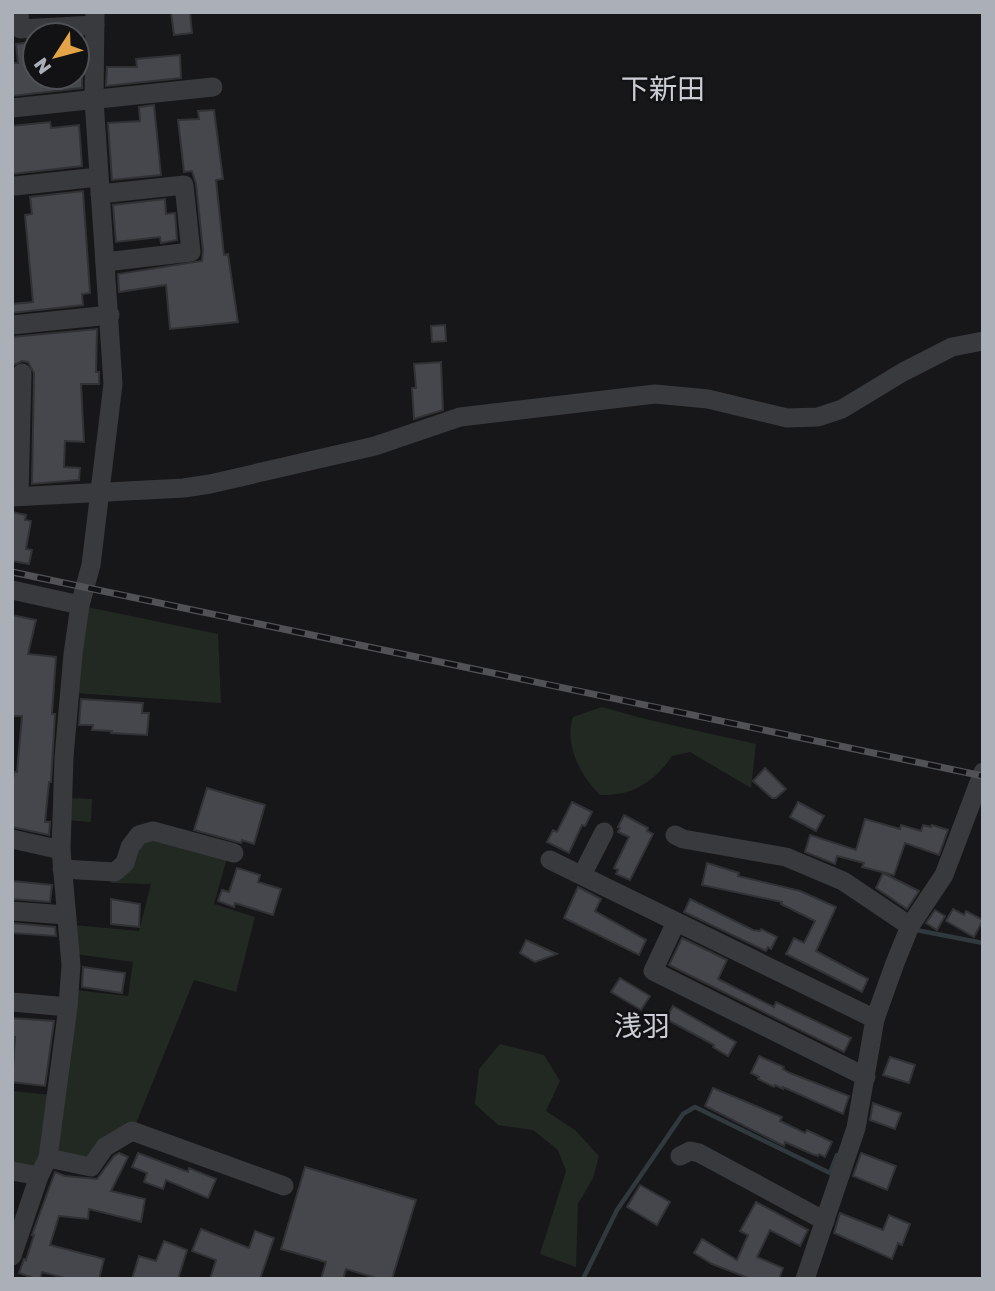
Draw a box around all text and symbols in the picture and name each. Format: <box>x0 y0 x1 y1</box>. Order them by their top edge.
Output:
north arrow <box>21 21 91 91</box>
text: N <box>28 54 55 79</box>
district label: 下新田 <box>621 72 705 105</box>
district label: 浅羽 <box>614 1009 670 1042</box>

